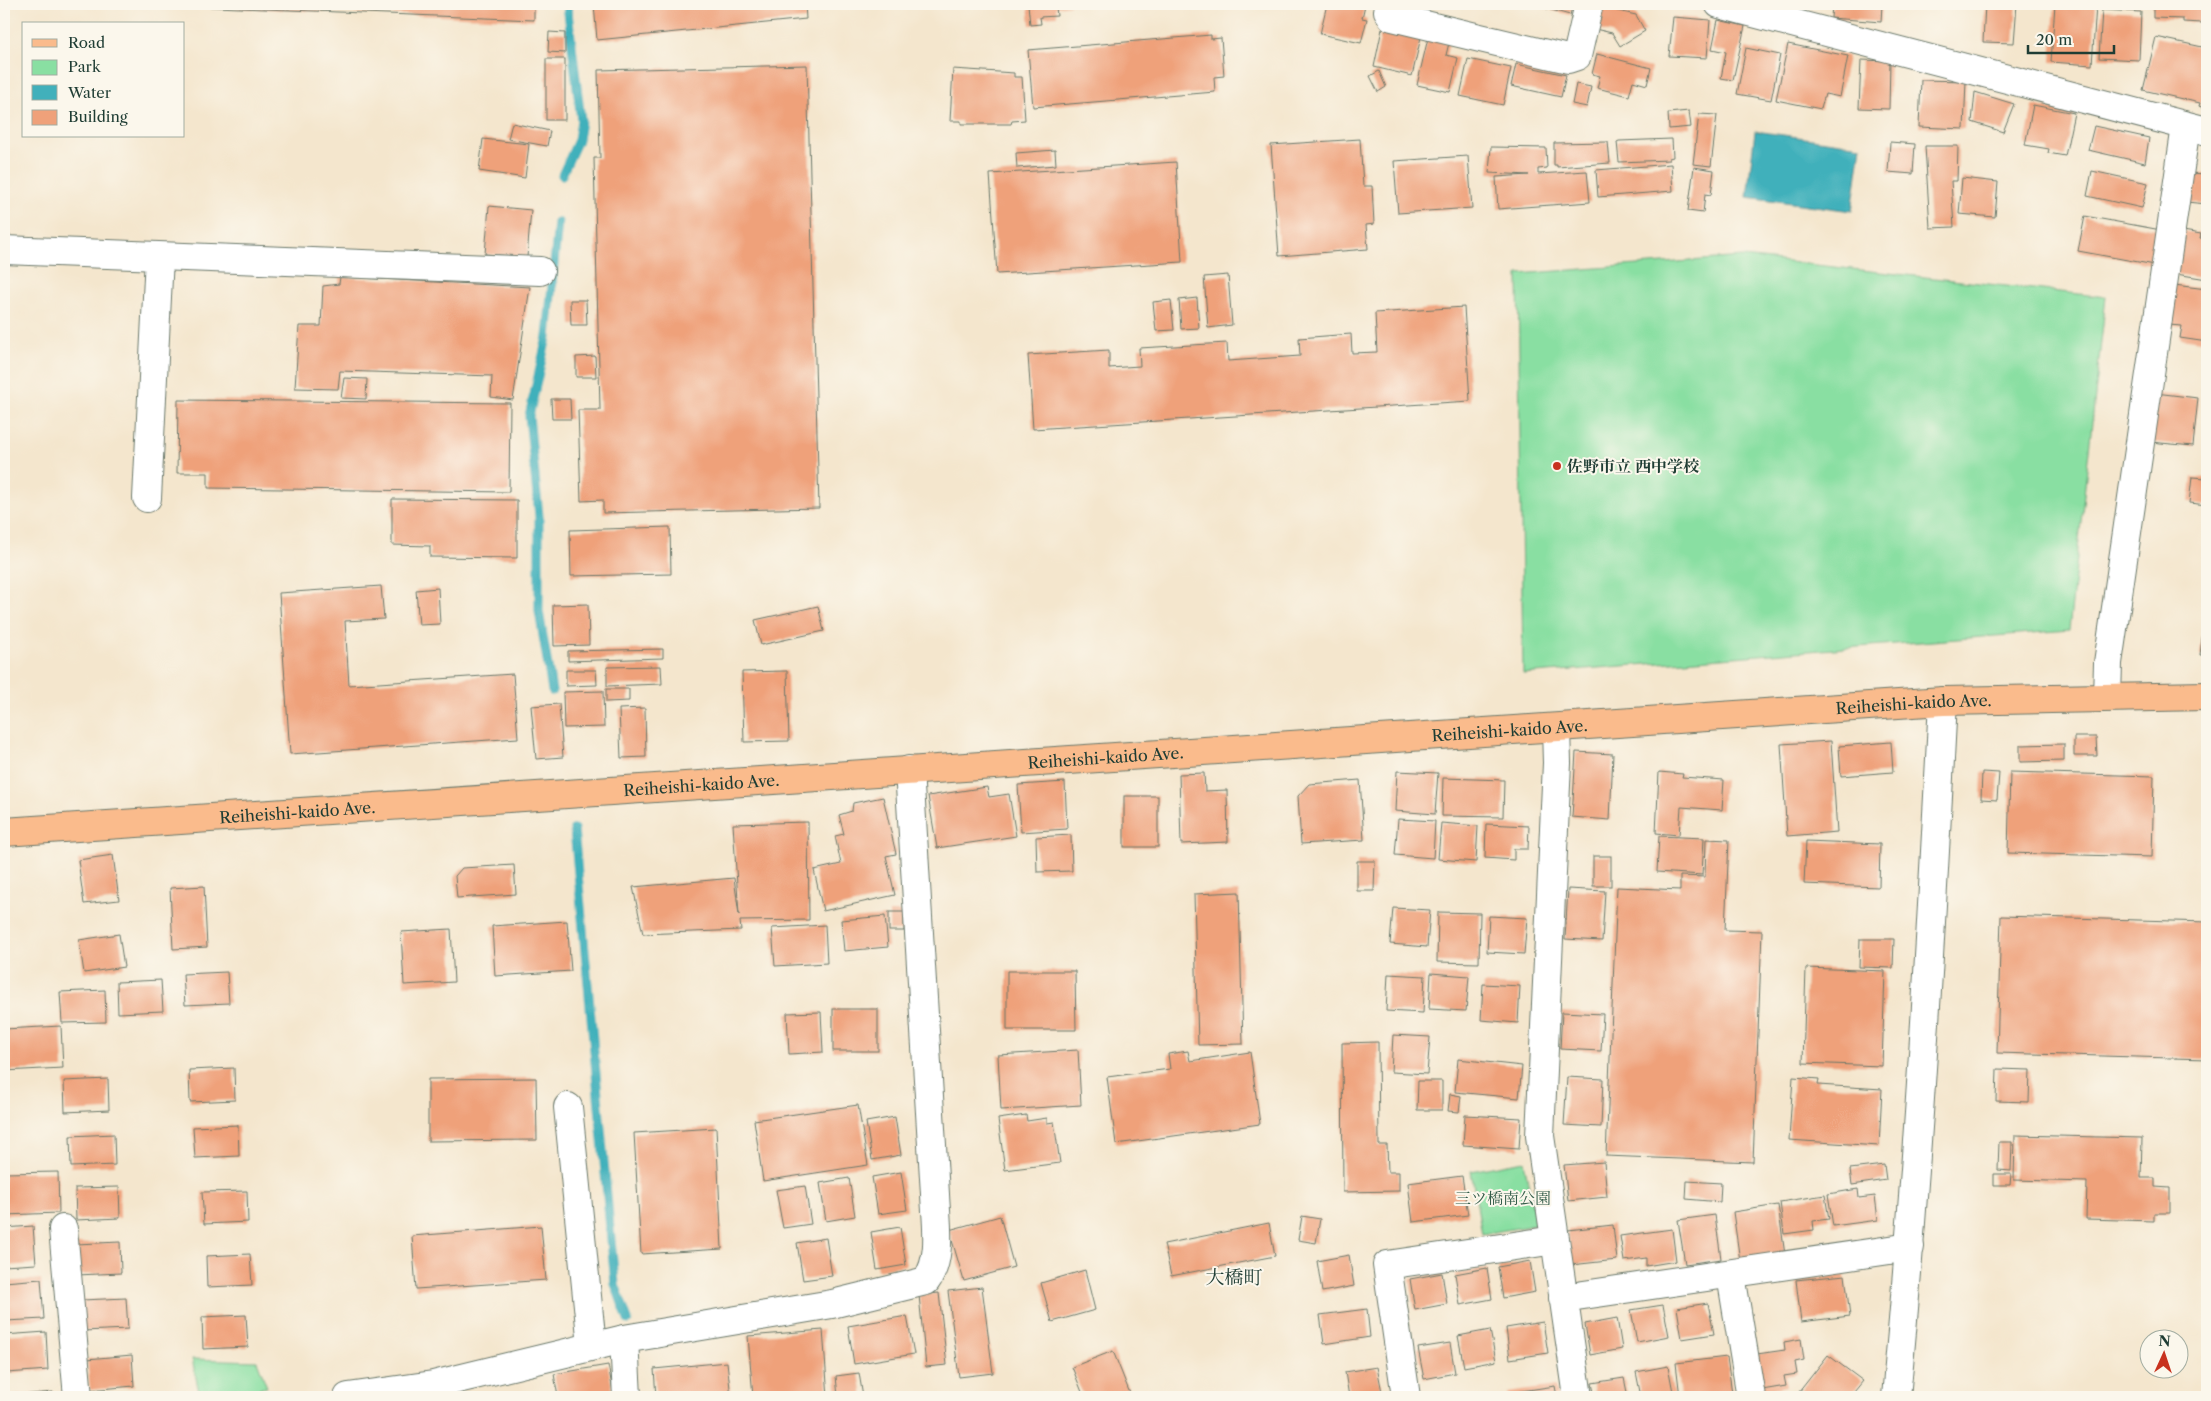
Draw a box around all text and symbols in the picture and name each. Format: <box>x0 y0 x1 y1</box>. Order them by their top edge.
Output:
legend <box>22 22 185 138</box>
scale bar <box>2028 22 2115 54</box>
text: 20 m <box>2036 30 2072 49</box>
text: Road <box>68 33 105 52</box>
text: Park <box>68 57 102 76</box>
text: Water <box>67 83 112 102</box>
text: Building <box>68 107 128 126</box>
place label: 佐野市立 西中学校 <box>1567 456 1700 476</box>
marker: 佐野市立 西中学校 <box>1551 460 1563 472</box>
street label: Reiheishi-kaido Ave. <box>1835 690 1992 718</box>
street label: Reiheishi-kaido Ave. <box>1431 715 1588 746</box>
street label: Reiheishi-kaido Ave. <box>1027 742 1184 773</box>
street label: Reiheishi-kaido Ave. <box>623 770 780 800</box>
street label: Reiheishi-kaido Ave. <box>219 797 376 827</box>
park label: 三ツ橋南公園 <box>1455 1188 1551 1208</box>
district label: 大橋町 <box>1205 1266 1263 1289</box>
north arrow <box>2138 1328 2188 1378</box>
text: N <box>2158 1332 2171 1350</box>

